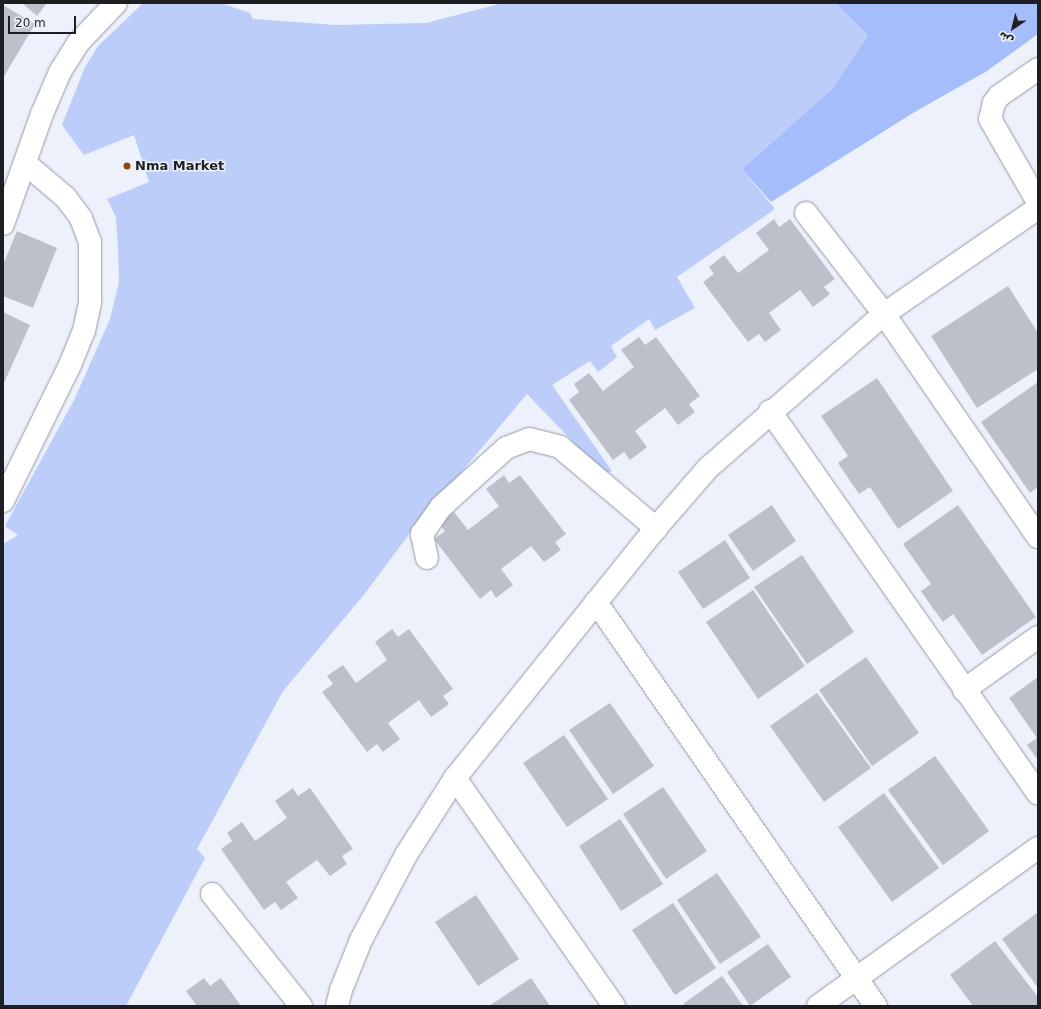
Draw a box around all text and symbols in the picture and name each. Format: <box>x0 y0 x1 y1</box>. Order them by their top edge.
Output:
scale bar <box>10 8 78 34</box>
north arrow <box>993 8 1033 48</box>
text: 20 m <box>15 16 46 30</box>
text: ش <box>996 29 1016 48</box>
place label: Nma Market <box>135 158 224 174</box>
marker: Nma Market <box>122 161 132 171</box>

